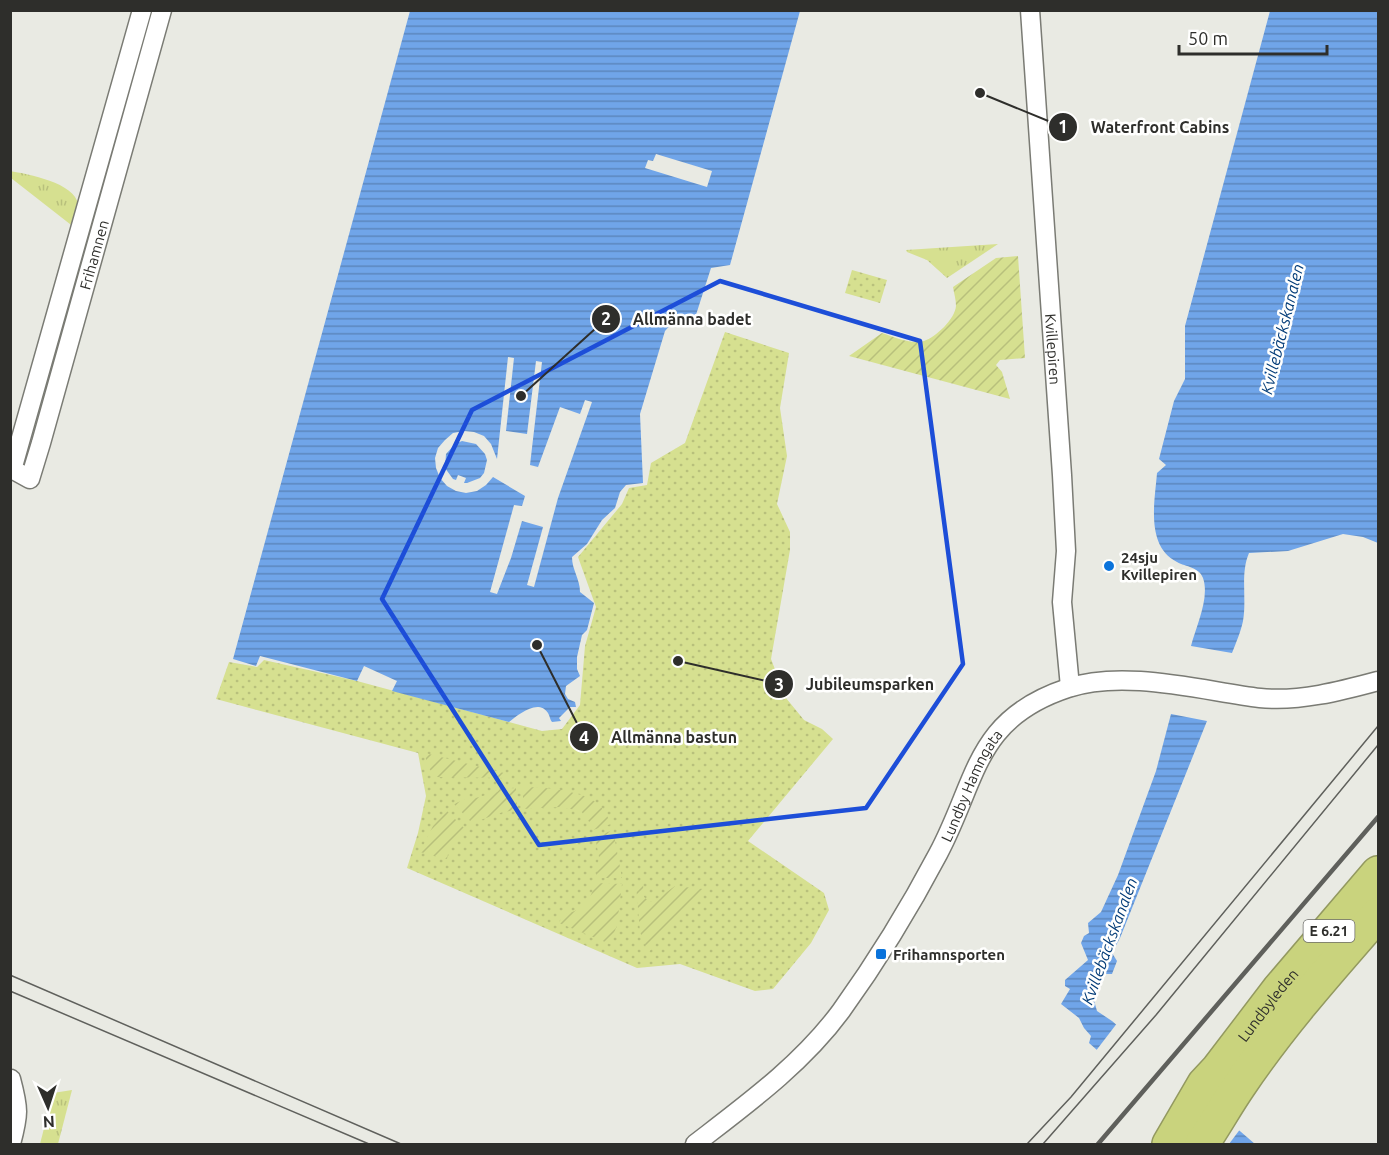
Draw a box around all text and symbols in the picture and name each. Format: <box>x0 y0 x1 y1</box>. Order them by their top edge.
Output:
scale bar <box>1179 18 1328 56</box>
text: 50 m <box>1188 28 1228 48</box>
callout: Waterfront Cabins <box>1048 110 1241 144</box>
text: 1 <box>1058 116 1068 136</box>
text: Waterfront Cabins <box>1091 118 1229 136</box>
street label: Frihamnen <box>76 218 111 291</box>
water label: Kvillebäckskanalen <box>1257 262 1307 396</box>
callout: Allmänna badet <box>591 302 763 336</box>
text: 2 <box>601 308 611 328</box>
text: Allmänna badet <box>633 310 751 328</box>
street label: Kvillepiren <box>1042 313 1064 385</box>
place label: 24sju Kvillepiren <box>1121 549 1197 583</box>
marker: 24sju Kvillepiren <box>1102 559 1116 573</box>
callout: Jubileumsparken <box>764 667 947 701</box>
text: 3 <box>774 674 784 694</box>
text: Jubileumsparken <box>806 675 934 693</box>
callout: Allmänna bastun <box>569 720 749 754</box>
street label: Lundby Hamngata <box>937 726 1005 844</box>
text: 4 <box>579 727 589 747</box>
text: Allmänna bastun <box>611 728 737 746</box>
water label: Kvillebäckskanalen <box>1078 875 1140 1007</box>
road number: E 6.21 <box>1304 920 1354 942</box>
place label: Frihamnsporten <box>893 946 1005 963</box>
marker: Frihamnsporten <box>874 947 888 961</box>
street label: Lundbyleden <box>1234 965 1301 1044</box>
north arrow <box>18 1077 78 1137</box>
text: N <box>42 1113 55 1131</box>

